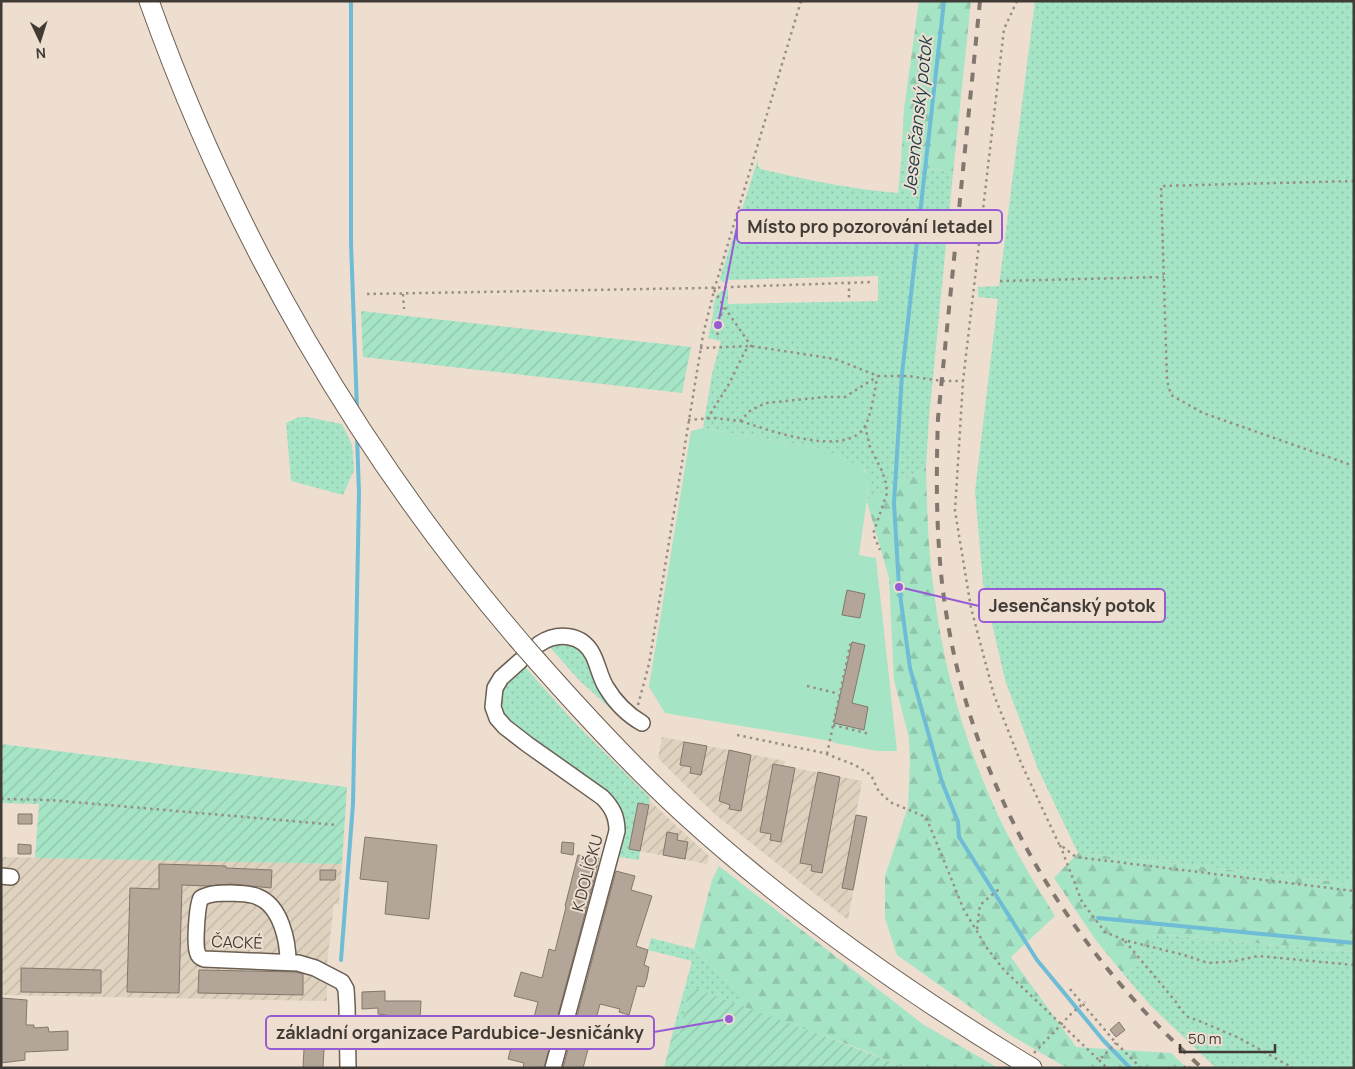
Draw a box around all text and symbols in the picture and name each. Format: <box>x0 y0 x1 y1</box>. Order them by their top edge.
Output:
north arrow <box>15 15 65 65</box>
water label: Jesenčanský potok <box>897 33 938 196</box>
text: N <box>35 44 47 63</box>
callout: Místo pro pozorování letadel <box>737 210 1002 243</box>
text: Místo pro pozorování letadel <box>747 214 993 238</box>
callout: Jesenčanský potok <box>979 589 1165 622</box>
text: Jesenčanský potok <box>989 593 1157 617</box>
street label: K DOLÍČKU <box>566 832 608 914</box>
street label: ČACKÉ <box>211 930 263 954</box>
callout: základní organizace Pardubice-Jesničánky <box>266 1016 654 1049</box>
text: základní organizace Pardubice-Jesničánky <box>276 1020 644 1044</box>
scale bar <box>1180 1022 1275 1054</box>
text: 50 m <box>1188 1028 1222 1049</box>

